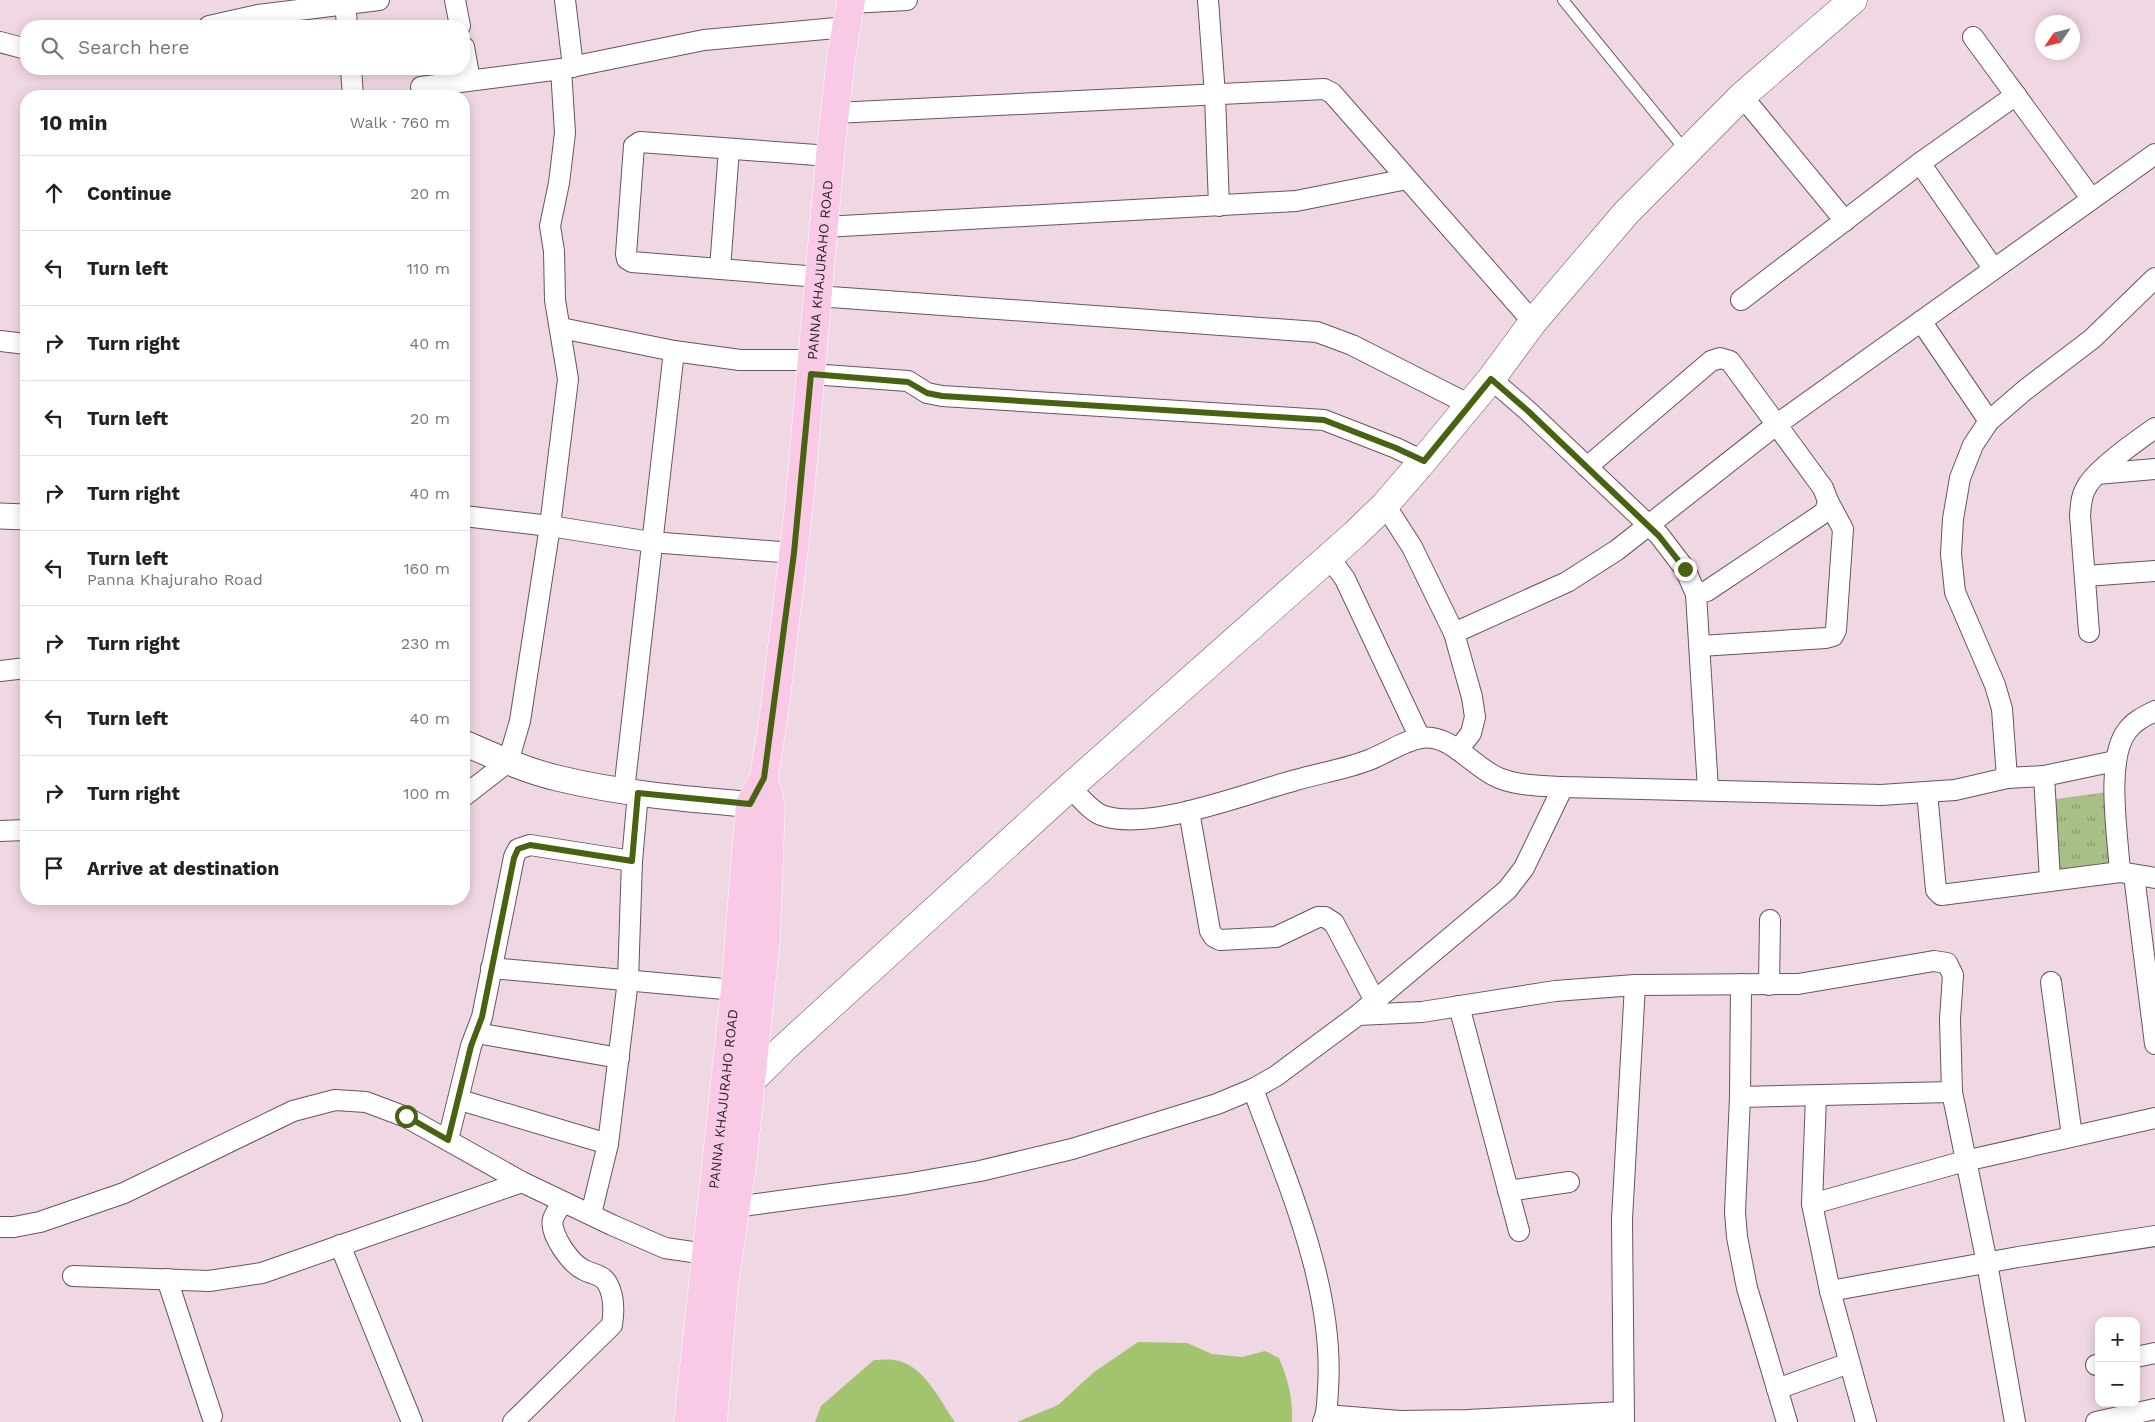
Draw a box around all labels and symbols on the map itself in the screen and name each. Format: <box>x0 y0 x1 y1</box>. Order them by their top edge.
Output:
north arrow <box>2035 15 2080 60</box>
street label: PANNA KHAJURAHO ROAD <box>804 179 836 361</box>
route end <box>1674 558 1697 581</box>
street label: PANNA KHAJURAHO ROAD <box>705 1008 741 1190</box>
route start <box>395 1105 418 1128</box>

